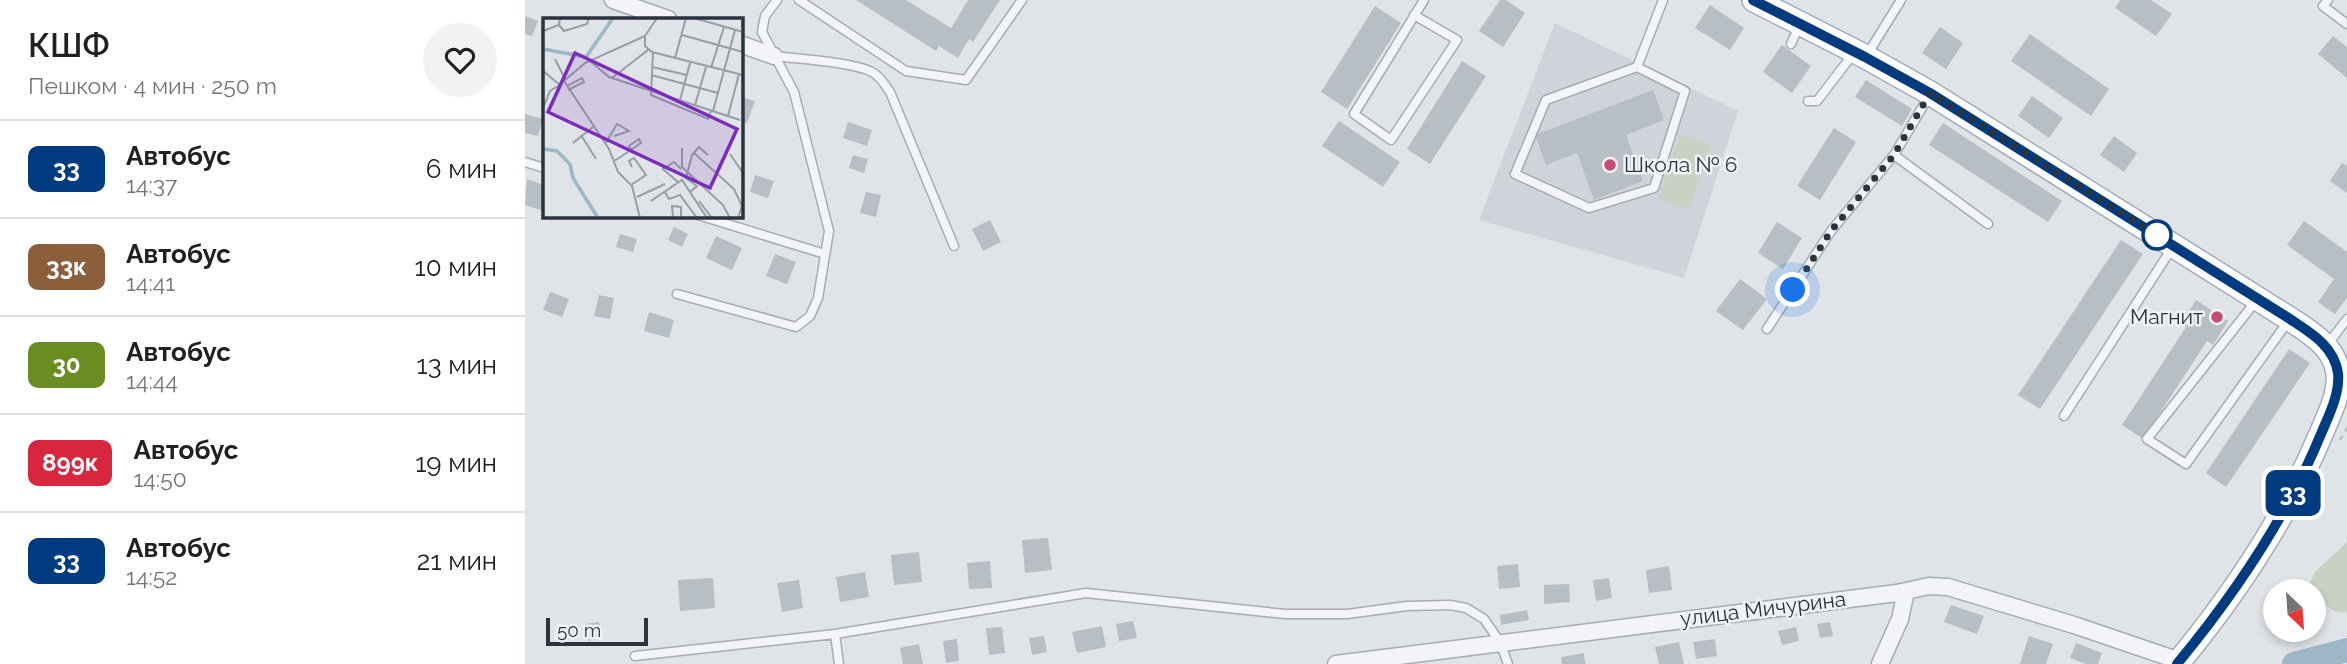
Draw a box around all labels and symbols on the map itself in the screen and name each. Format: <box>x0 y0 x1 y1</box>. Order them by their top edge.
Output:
inset map <box>543 18 742 217</box>
place label: Школа № 6 <box>1624 152 1738 177</box>
marker: Школа № 6 <box>1602 157 1618 173</box>
unlabelled marker <box>2142 220 2172 250</box>
your location <box>1775 272 1810 307</box>
place label: Магнит <box>2130 304 2203 329</box>
marker: Магнит <box>2209 309 2225 325</box>
line badge: 33 <box>2261 470 2325 516</box>
north arrow <box>2263 579 2326 642</box>
street label: улица Мичурина <box>1679 586 1847 631</box>
scale bar <box>546 615 647 647</box>

